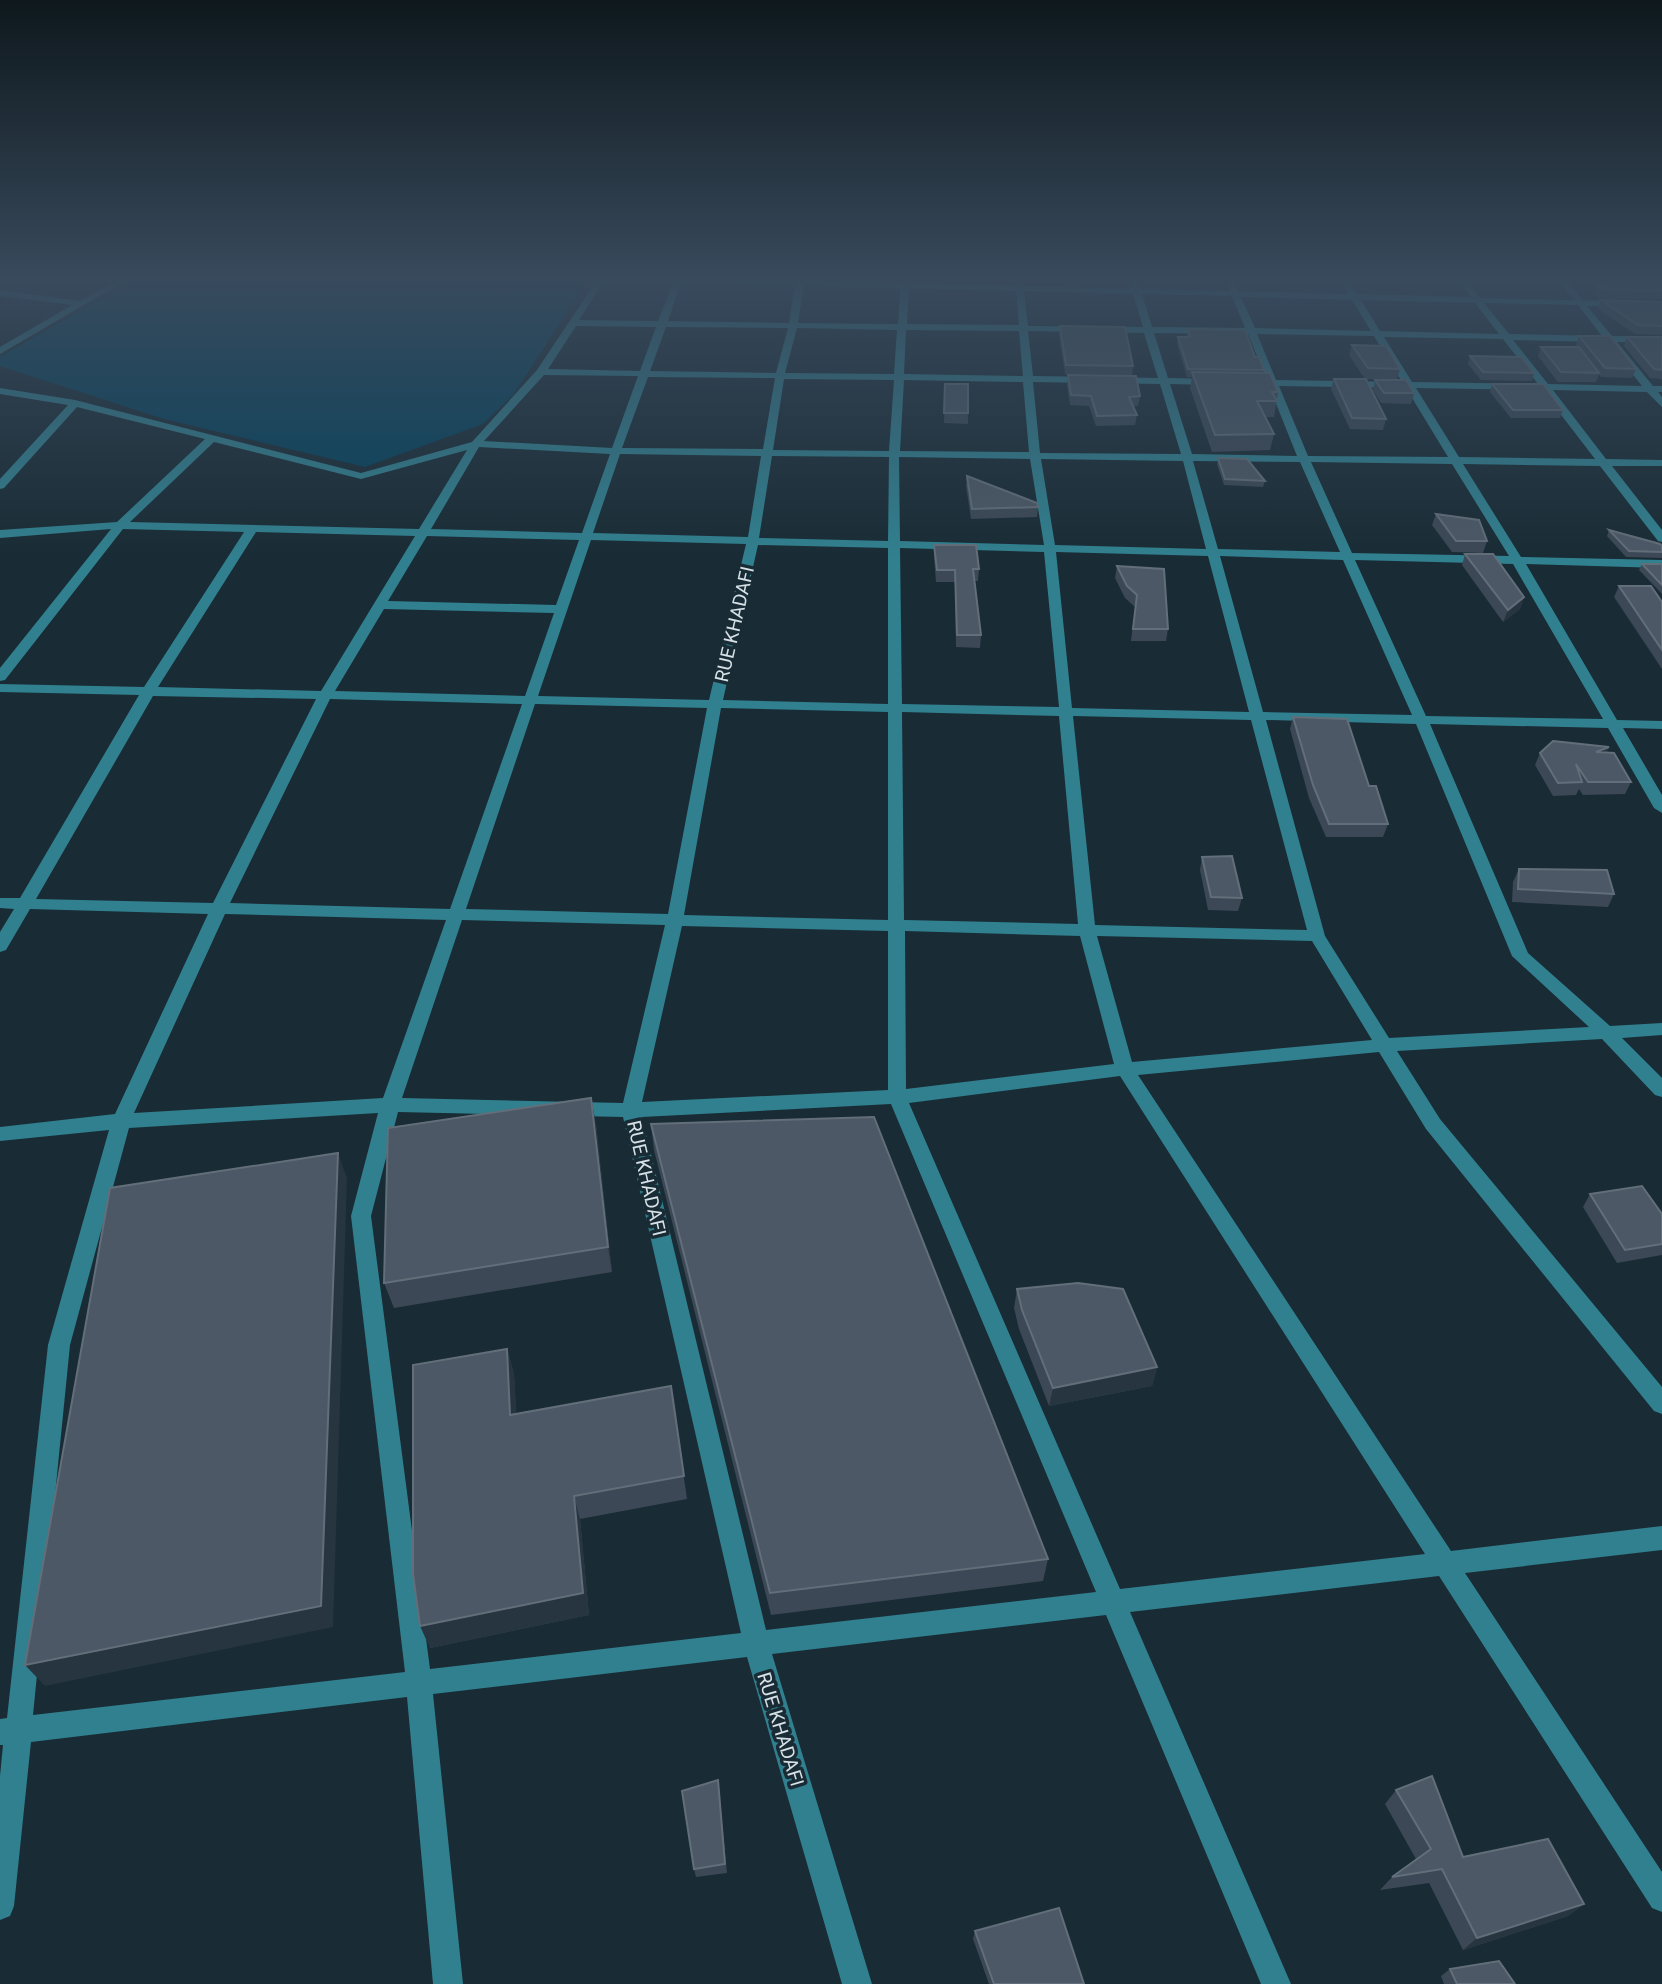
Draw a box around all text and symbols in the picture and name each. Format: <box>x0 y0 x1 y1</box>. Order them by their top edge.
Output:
street label: RUE KHADAFI <box>710 564 759 684</box>
street label: RUE KHADAFI <box>622 1118 671 1238</box>
street label: RUE KHADAFI <box>752 1669 809 1789</box>

